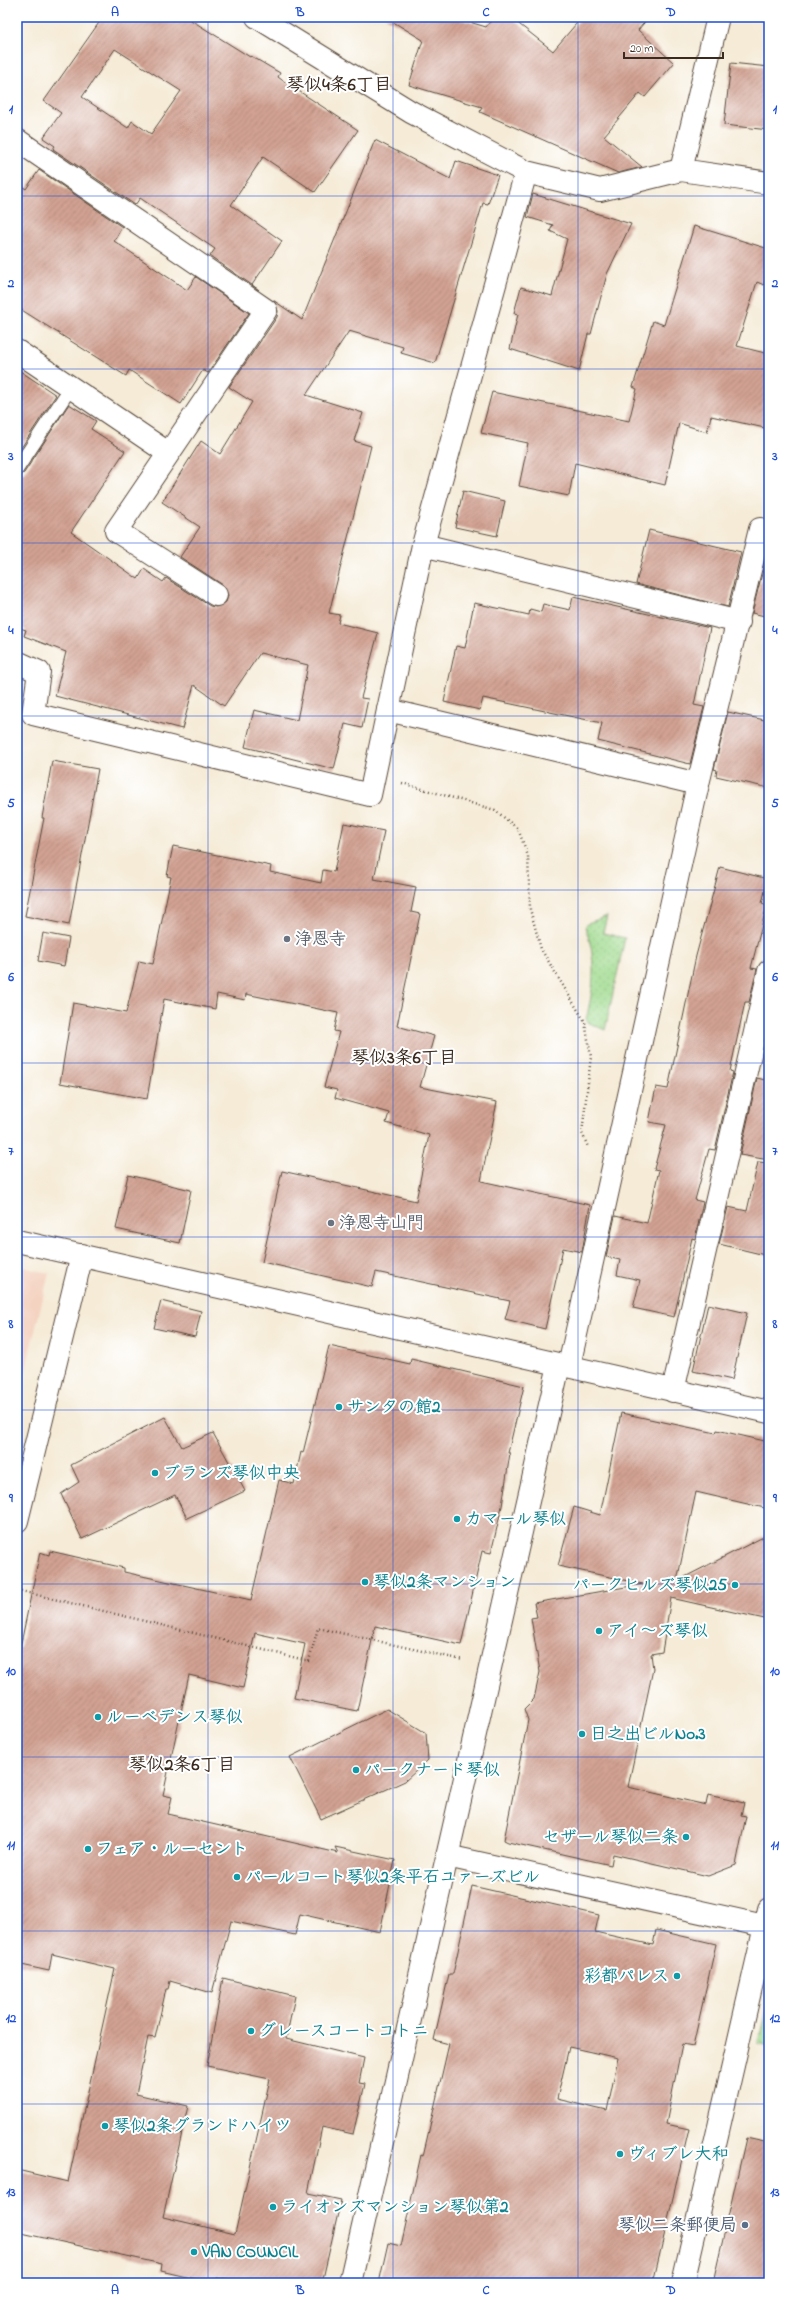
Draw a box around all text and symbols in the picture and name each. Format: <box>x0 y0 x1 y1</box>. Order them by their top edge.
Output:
text: A <box>111 3 119 22</box>
text: B <box>295 3 305 22</box>
text: C <box>482 3 490 22</box>
text: D <box>665 3 676 22</box>
scale bar <box>624 34 723 60</box>
text: 20 m <box>630 40 653 58</box>
district label: 琴似4条6丁目 <box>286 73 392 99</box>
text: 1 <box>9 100 14 119</box>
text: 1 <box>773 100 778 119</box>
text: 2 <box>7 274 15 293</box>
text: 2 <box>771 274 779 293</box>
text: 3 <box>7 447 14 466</box>
text: 3 <box>771 447 778 466</box>
text: 4 <box>7 621 14 640</box>
text: 4 <box>771 621 778 640</box>
text: 5 <box>7 794 15 813</box>
text: 5 <box>771 794 779 813</box>
place label: 浄恩寺 <box>295 927 346 952</box>
marker: 浄恩寺 <box>282 934 292 944</box>
text: 6 <box>7 968 14 987</box>
text: 6 <box>771 968 778 987</box>
district label: 琴似3条6丁目 <box>351 1046 457 1072</box>
text: 7 <box>8 1142 14 1161</box>
text: 7 <box>772 1142 778 1161</box>
place label: 浄恩寺山門 <box>339 1211 424 1236</box>
marker: 浄恩寺山門 <box>326 1218 336 1228</box>
text: 8 <box>8 1315 14 1334</box>
text: 8 <box>772 1315 778 1334</box>
place label: サンタの館2 <box>347 1395 441 1420</box>
marker: サンタの館2 <box>334 1402 344 1412</box>
place label: ブランズ琴似中央 <box>163 1461 300 1486</box>
marker: ブランズ琴似中央 <box>150 1468 160 1478</box>
text: 9 <box>8 1489 14 1508</box>
text: 9 <box>772 1489 778 1508</box>
place label: カマール琴似 <box>465 1507 566 1532</box>
marker: カマール琴似 <box>452 1514 462 1524</box>
place label: 琴似2条マンション <box>373 1570 516 1595</box>
place label: パークヒルズ琴似25 <box>572 1573 727 1598</box>
marker: 琴似2条マンション <box>360 1577 370 1587</box>
marker: パークヒルズ琴似25 <box>730 1580 740 1590</box>
place label: アイ～ズ琴似 <box>607 1619 708 1644</box>
marker: アイ～ズ琴似 <box>594 1626 604 1636</box>
text: 10 <box>6 1662 16 1681</box>
text: 10 <box>770 1662 780 1681</box>
place label: ルーベデンス琴似 <box>106 1705 243 1730</box>
marker: ルーベデンス琴似 <box>93 1712 103 1722</box>
place label: 日之出ビルNo.3 <box>590 1722 705 1747</box>
marker: 日之出ビルNo.3 <box>577 1729 587 1739</box>
district label: 琴似2条6丁目 <box>129 1753 235 1779</box>
place label: パークナード琴似 <box>364 1758 500 1783</box>
marker: パークナード琴似 <box>351 1765 361 1775</box>
place label: セザール琴似二条 <box>543 1825 678 1850</box>
marker: セザール琴似二条 <box>681 1832 691 1842</box>
text: 11 <box>7 1836 16 1855</box>
text: 11 <box>771 1836 780 1855</box>
place label: フェア・ルーセント <box>96 1837 248 1862</box>
marker: フェア・ルーセント <box>83 1844 93 1854</box>
place label: パールコート琴似2条平石ユァーズビル <box>245 1865 540 1890</box>
marker: パールコート琴似2条平石ユァーズビル <box>232 1872 242 1882</box>
place label: 彩都パレス <box>584 1964 669 1989</box>
marker: 彩都パレス <box>672 1971 682 1981</box>
text: 12 <box>6 2009 17 2028</box>
text: 12 <box>770 2009 781 2028</box>
place label: グレースコートコトニ <box>259 2019 429 2044</box>
marker: グレースコートコトニ <box>246 2026 256 2036</box>
place label: 琴似2条グランドハイツ <box>113 2114 291 2139</box>
marker: 琴似2条グランドハイツ <box>100 2121 110 2131</box>
place label: ヴィブレ大和 <box>628 2142 728 2167</box>
marker: ヴィブレ大和 <box>615 2149 625 2159</box>
text: 13 <box>6 2183 16 2202</box>
text: 13 <box>770 2183 780 2202</box>
place label: ライオンズマンション琴似第2 <box>281 2195 509 2220</box>
marker: ライオンズマンション琴似第2 <box>268 2202 278 2212</box>
place label: 琴似二条郵便局 <box>618 2213 737 2238</box>
marker: 琴似二条郵便局 <box>740 2220 750 2230</box>
place label: VAN COUNCIL <box>201 2240 299 2265</box>
marker: VAN COUNCIL <box>189 2247 199 2257</box>
text: A <box>111 2281 119 2300</box>
text: B <box>295 2281 305 2300</box>
text: C <box>482 2281 490 2300</box>
text: D <box>665 2281 676 2300</box>

